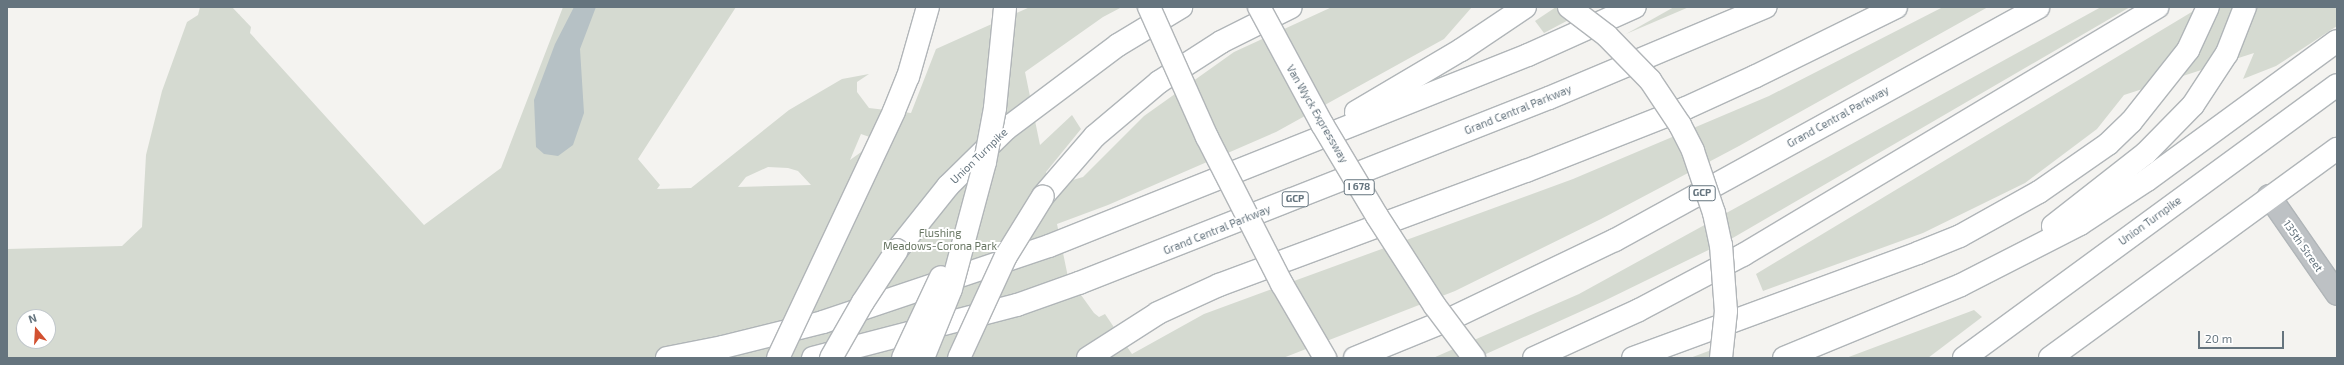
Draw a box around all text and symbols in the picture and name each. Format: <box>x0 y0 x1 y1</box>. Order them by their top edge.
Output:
street label: Van Wyck Expressway <box>1283 62 1351 166</box>
street label: Grand Central Parkway <box>1462 82 1574 138</box>
street label: Grand Central Parkway <box>1785 83 1891 151</box>
street label: Union Turnpike <box>948 125 1010 187</box>
road number: I 678 <box>1343 179 1375 195</box>
road number: GCP <box>1688 185 1716 201</box>
road number: GCP <box>1281 191 1309 207</box>
street label: Union Turnpike <box>2116 194 2184 248</box>
street label: Grand Central Parkway <box>1161 202 1273 258</box>
street label: 135th Street <box>2280 218 2326 274</box>
park label: Flushing Meadows-Corona Park <box>883 227 997 253</box>
north arrow <box>16 309 56 349</box>
text: N <box>27 311 38 325</box>
scale bar <box>2200 323 2286 349</box>
text: 20 m <box>2205 331 2232 345</box>

